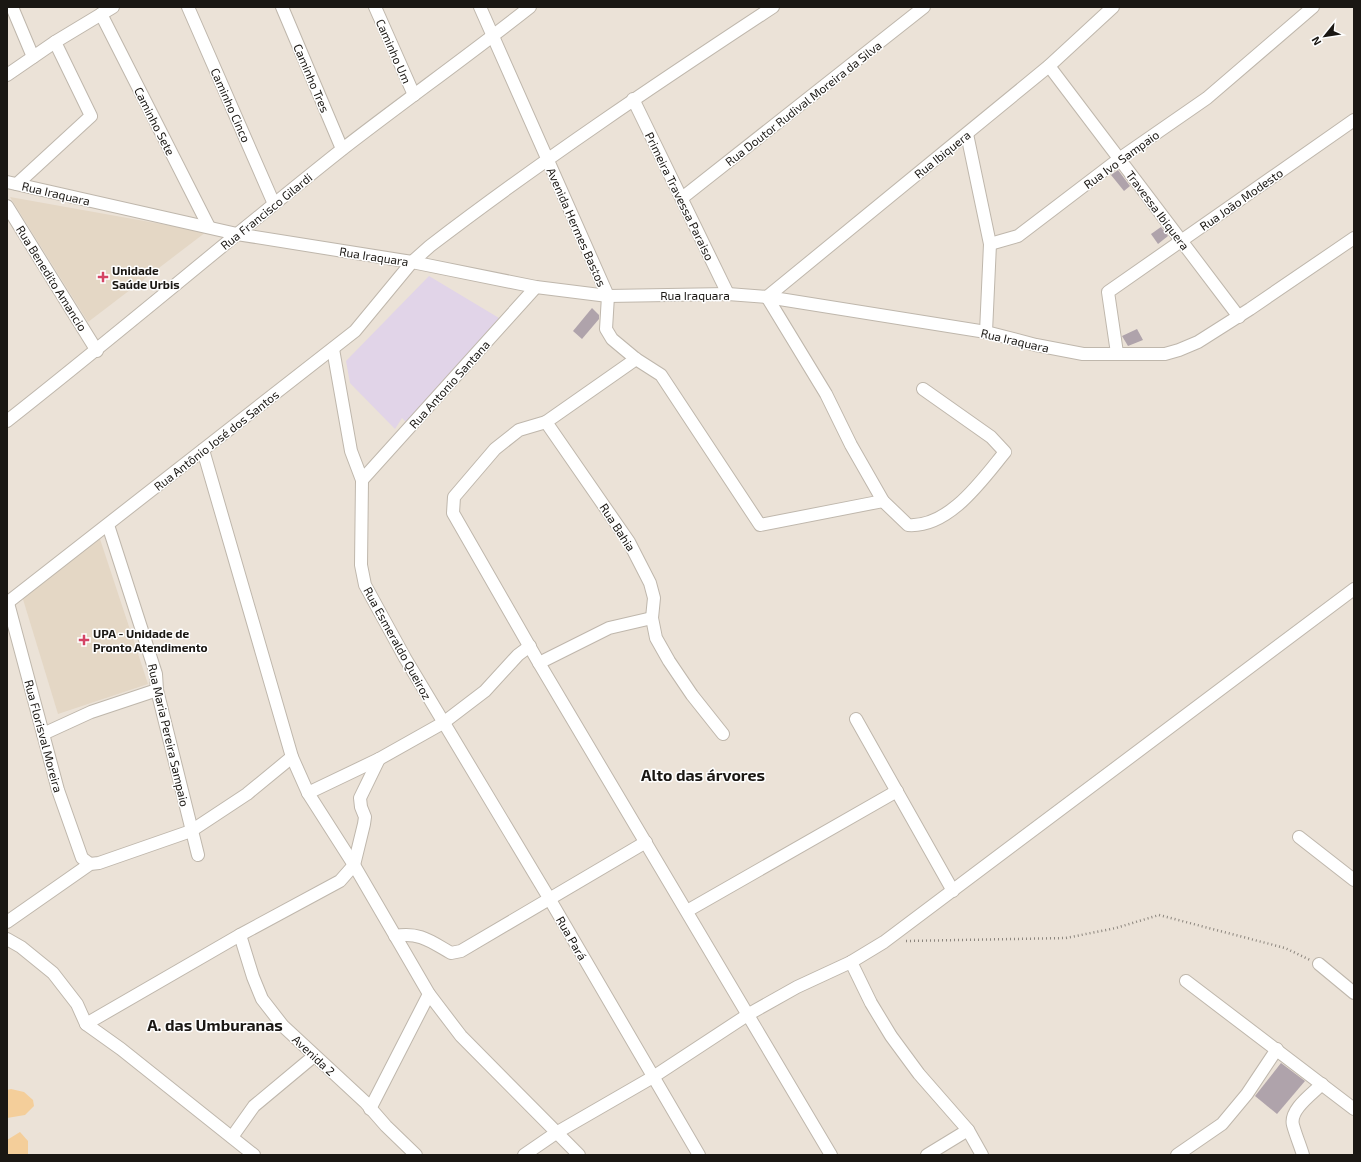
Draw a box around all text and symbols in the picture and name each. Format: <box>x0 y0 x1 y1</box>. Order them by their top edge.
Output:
north arrow <box>1305 16 1345 56</box>
street label: Caminho Um <box>374 17 414 85</box>
text: N <box>1308 35 1324 48</box>
street label: Rua Doutor Rudival Moreira da Silva <box>722 38 884 168</box>
street label: Caminho Tres <box>291 42 333 114</box>
street label: Caminho Cinco <box>208 66 254 144</box>
street label: Caminho Sete <box>132 85 178 157</box>
street label: Rua Ibiquera <box>911 127 973 181</box>
street label: Rua Ivo Sampaio <box>1081 127 1162 191</box>
street label: Primeira Travessa Paraiso <box>643 130 717 263</box>
street label: Avenida Hermes Bastos <box>544 165 610 289</box>
street label: Rua João Modesto <box>1197 165 1285 233</box>
street label: Travessa Ibiquera <box>1124 167 1192 253</box>
street label: Rua Francisco Gilardi <box>217 170 315 252</box>
street label: Rua Iraquara <box>20 178 92 208</box>
street label: Rua Benedito Amancio <box>14 223 90 333</box>
street label: Rua Iraquara <box>338 244 410 268</box>
place label: Unidade Saúde Urbis <box>112 263 180 291</box>
marker: Unidade Saúde Urbis <box>97 271 109 283</box>
street label: Rua Iraquara <box>660 288 730 302</box>
street label: Rua Iraquara <box>979 325 1051 355</box>
street label: Rua Antonio Santana <box>406 337 492 431</box>
street label: Rua Antônio José dos Santos <box>151 387 281 493</box>
street label: Rua Bahia <box>597 501 639 553</box>
street label: Rua Esmeraldo Queiroz <box>360 584 435 702</box>
place label: UPA - Unidade de Pronto Atendimento <box>93 626 208 654</box>
marker: UPA - Unidade de Pronto Atendimento <box>78 634 90 646</box>
street label: Rua Maria Pereira Sampaio <box>146 662 192 808</box>
street label: Rua Florisval Moreira <box>22 678 66 794</box>
district label: Alto das árvores <box>641 765 765 784</box>
street label: Rua Pará <box>554 913 590 963</box>
district label: A. das Umburanas <box>147 1015 283 1034</box>
street label: Avenida 2 <box>290 1032 338 1078</box>

